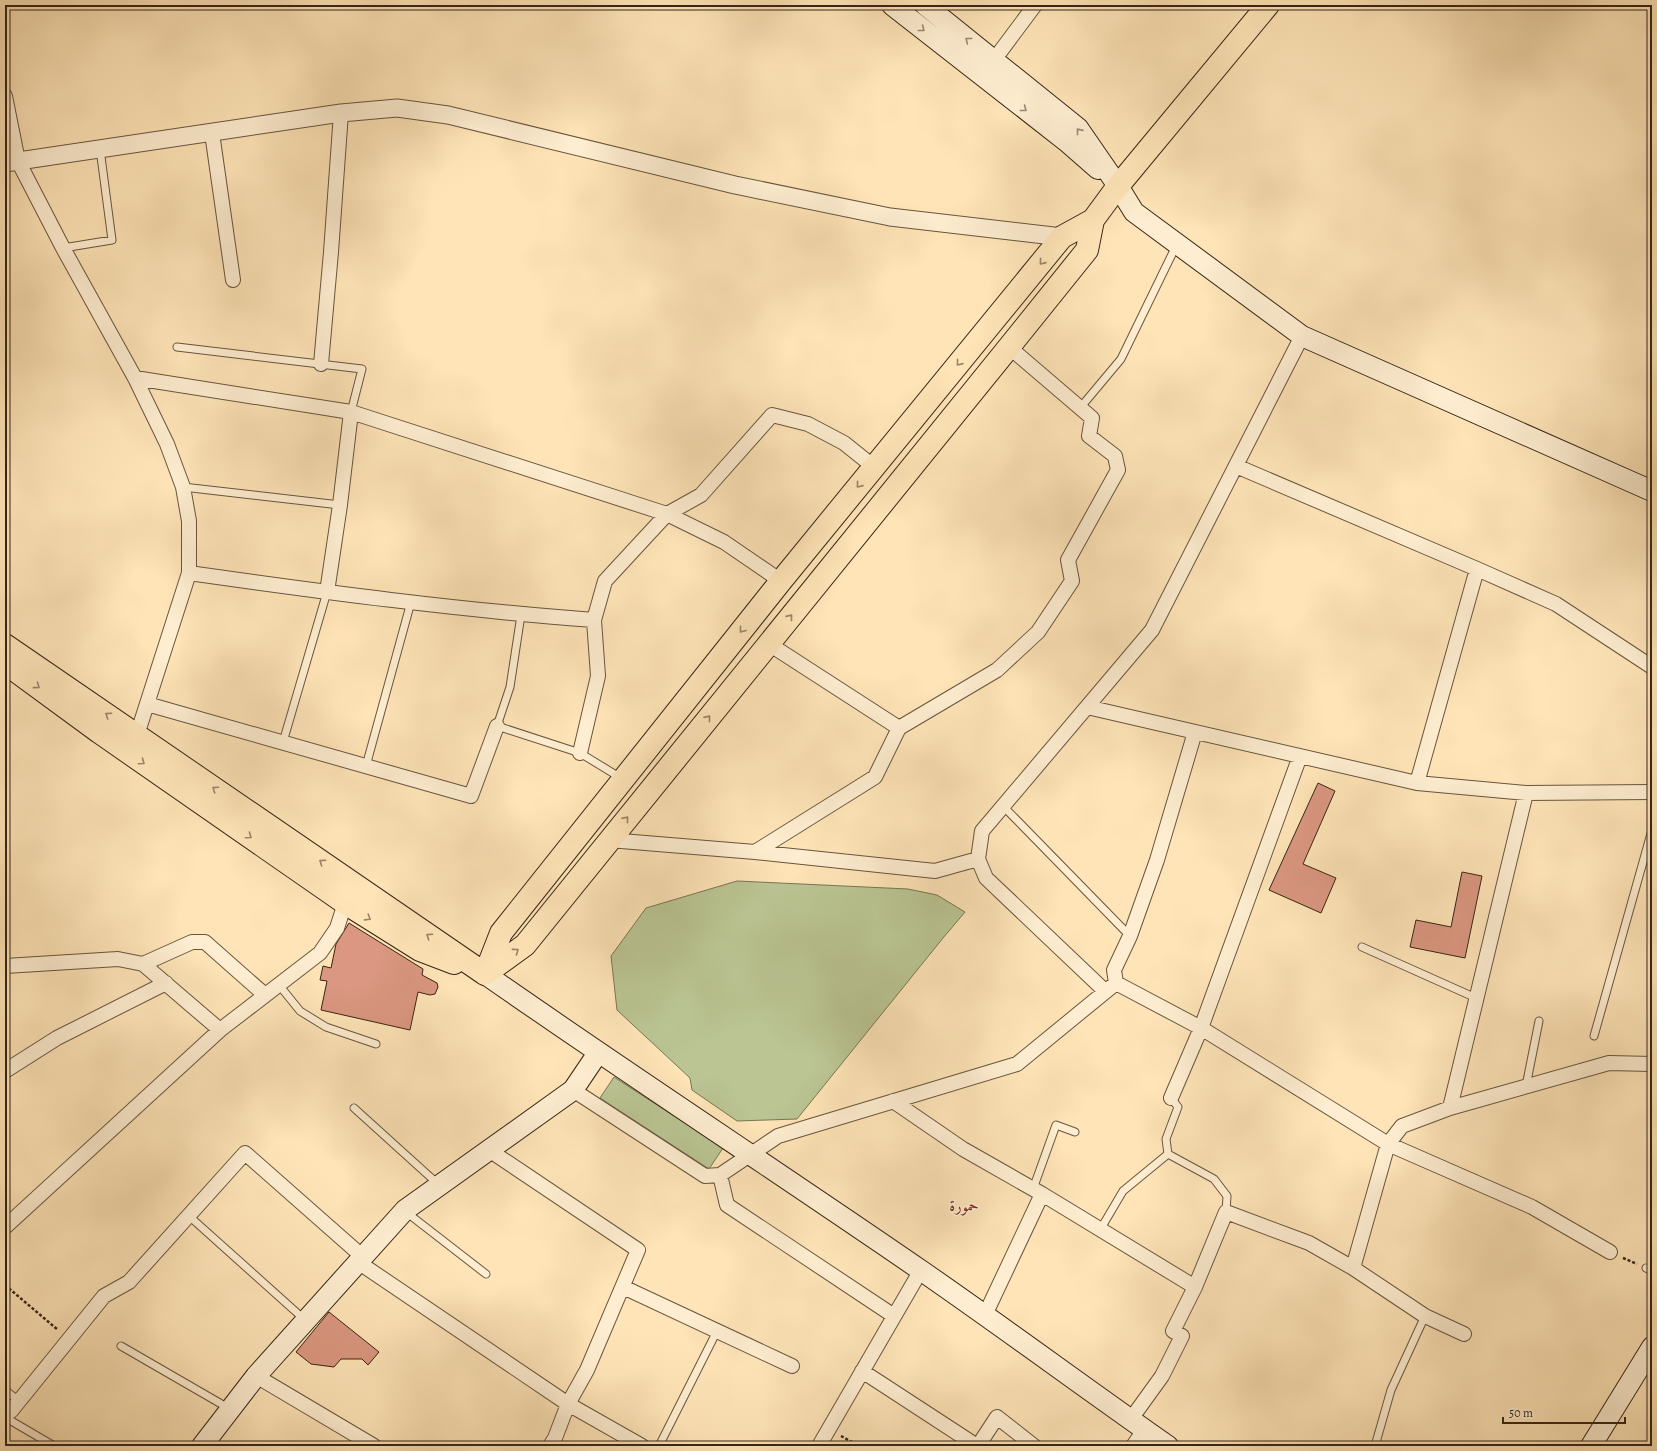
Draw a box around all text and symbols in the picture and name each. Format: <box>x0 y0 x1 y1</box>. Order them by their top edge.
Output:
one-way arrow <box>918 25 925 32</box>
one-way arrow <box>966 37 973 44</box>
one-way arrow <box>1020 105 1027 112</box>
one-way arrow <box>1077 128 1084 136</box>
one-way arrow <box>1039 257 1046 265</box>
one-way arrow <box>957 358 964 365</box>
one-way arrow <box>857 480 864 488</box>
one-way arrow <box>786 615 793 622</box>
one-way arrow <box>740 625 747 632</box>
one-way arrow <box>32 681 39 688</box>
one-way arrow <box>105 712 112 720</box>
one-way arrow <box>703 716 710 723</box>
one-way arrow <box>138 757 145 764</box>
one-way arrow <box>212 786 219 794</box>
one-way arrow <box>621 816 628 824</box>
one-way arrow <box>245 831 252 838</box>
one-way arrow <box>319 859 326 867</box>
one-way arrow <box>364 913 371 920</box>
one-way arrow <box>427 934 434 941</box>
one-way arrow <box>512 949 519 956</box>
district label: حمورة <box>949 1195 979 1217</box>
scale bar <box>1503 1399 1625 1425</box>
text: 50 m <box>1509 1405 1533 1421</box>

